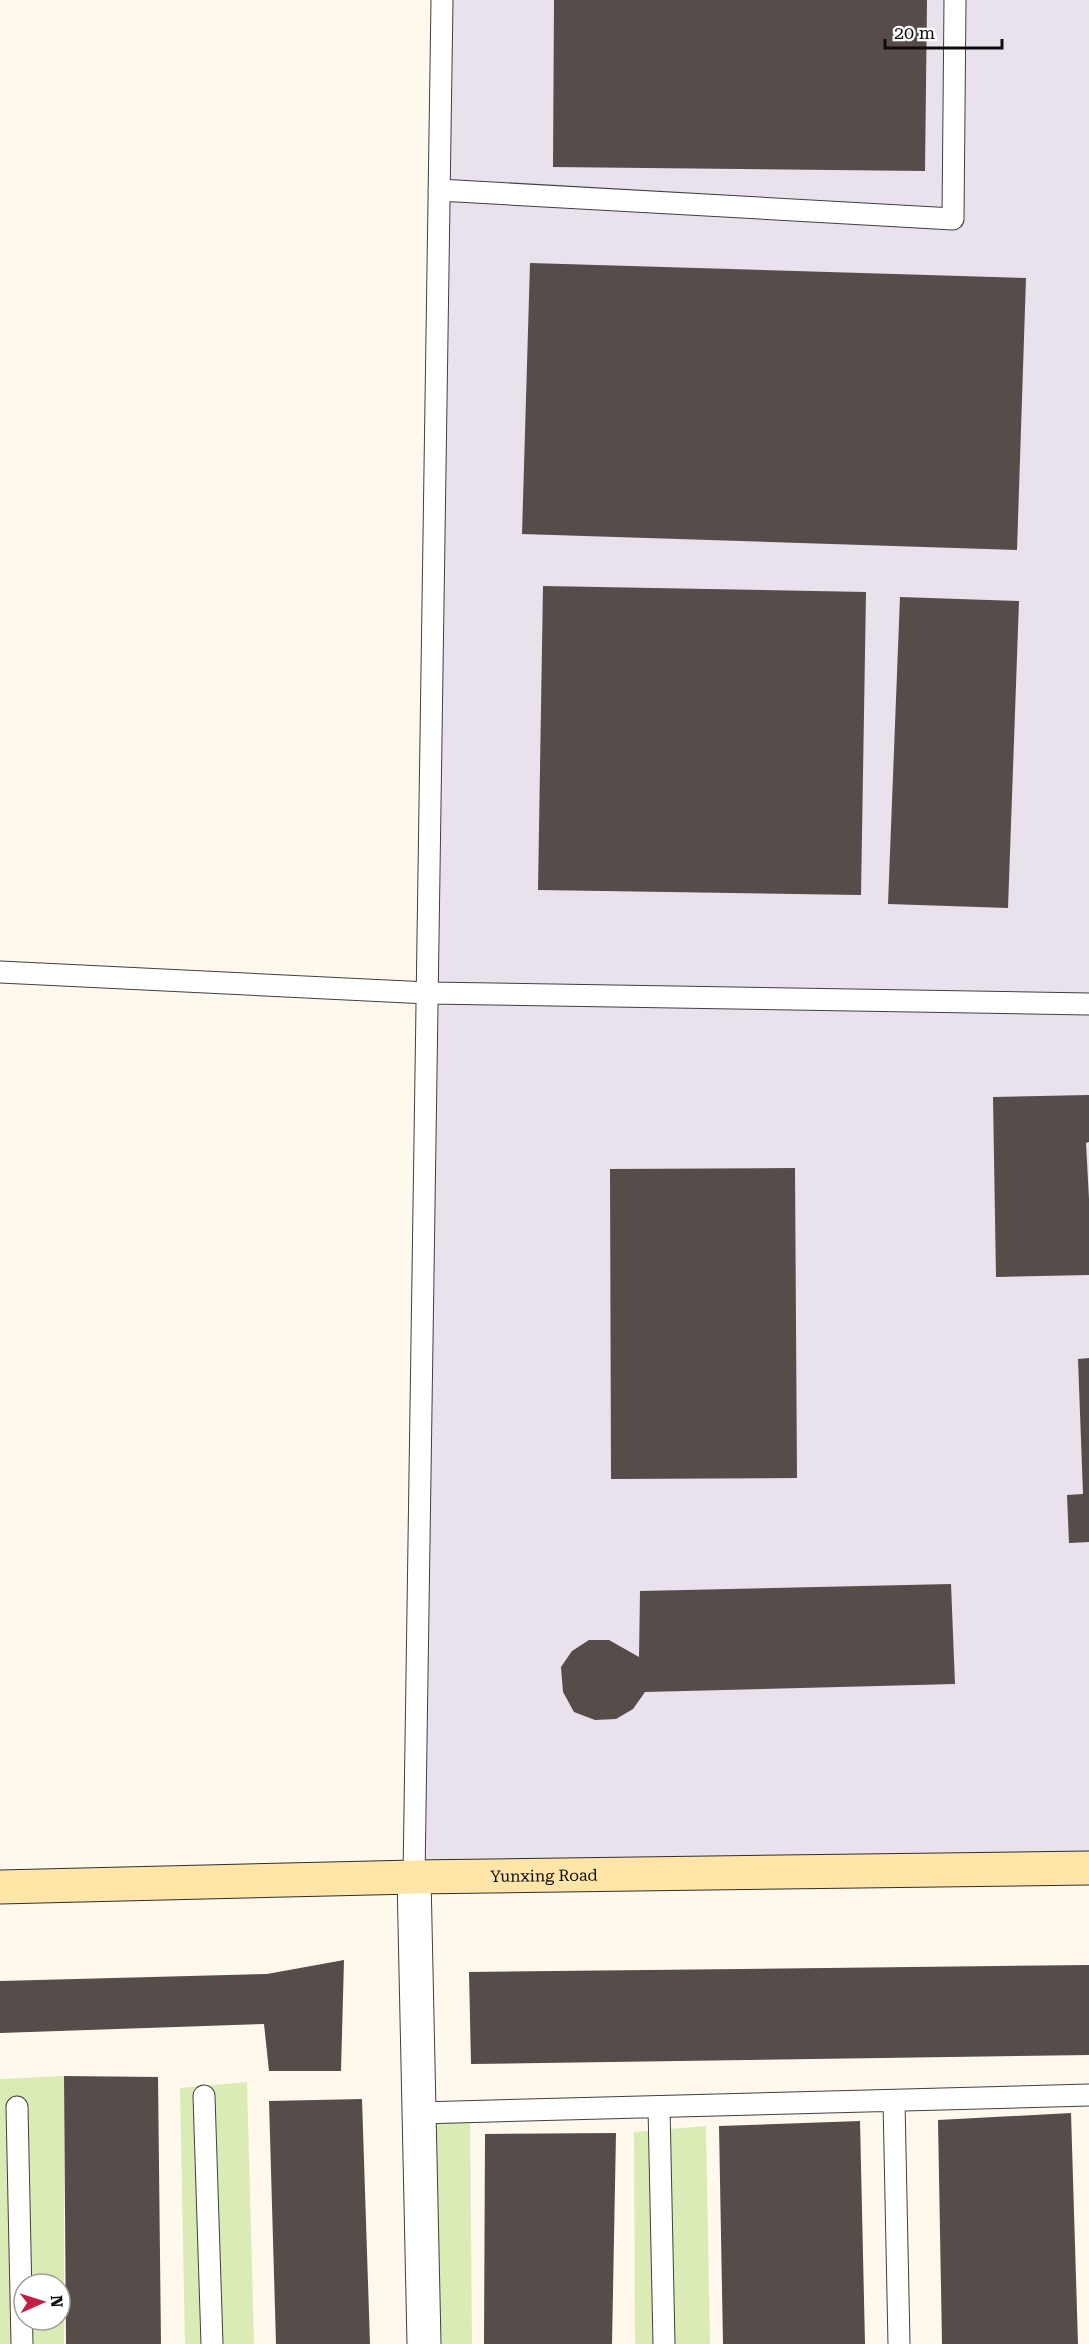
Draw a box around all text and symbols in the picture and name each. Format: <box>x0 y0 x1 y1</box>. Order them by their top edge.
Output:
scale bar <box>885 12 1002 50</box>
text: 20 m <box>894 22 935 43</box>
street label: Yunxing Road <box>490 1866 598 1886</box>
north arrow <box>12 2272 72 2332</box>
text: N <box>47 2295 66 2308</box>

